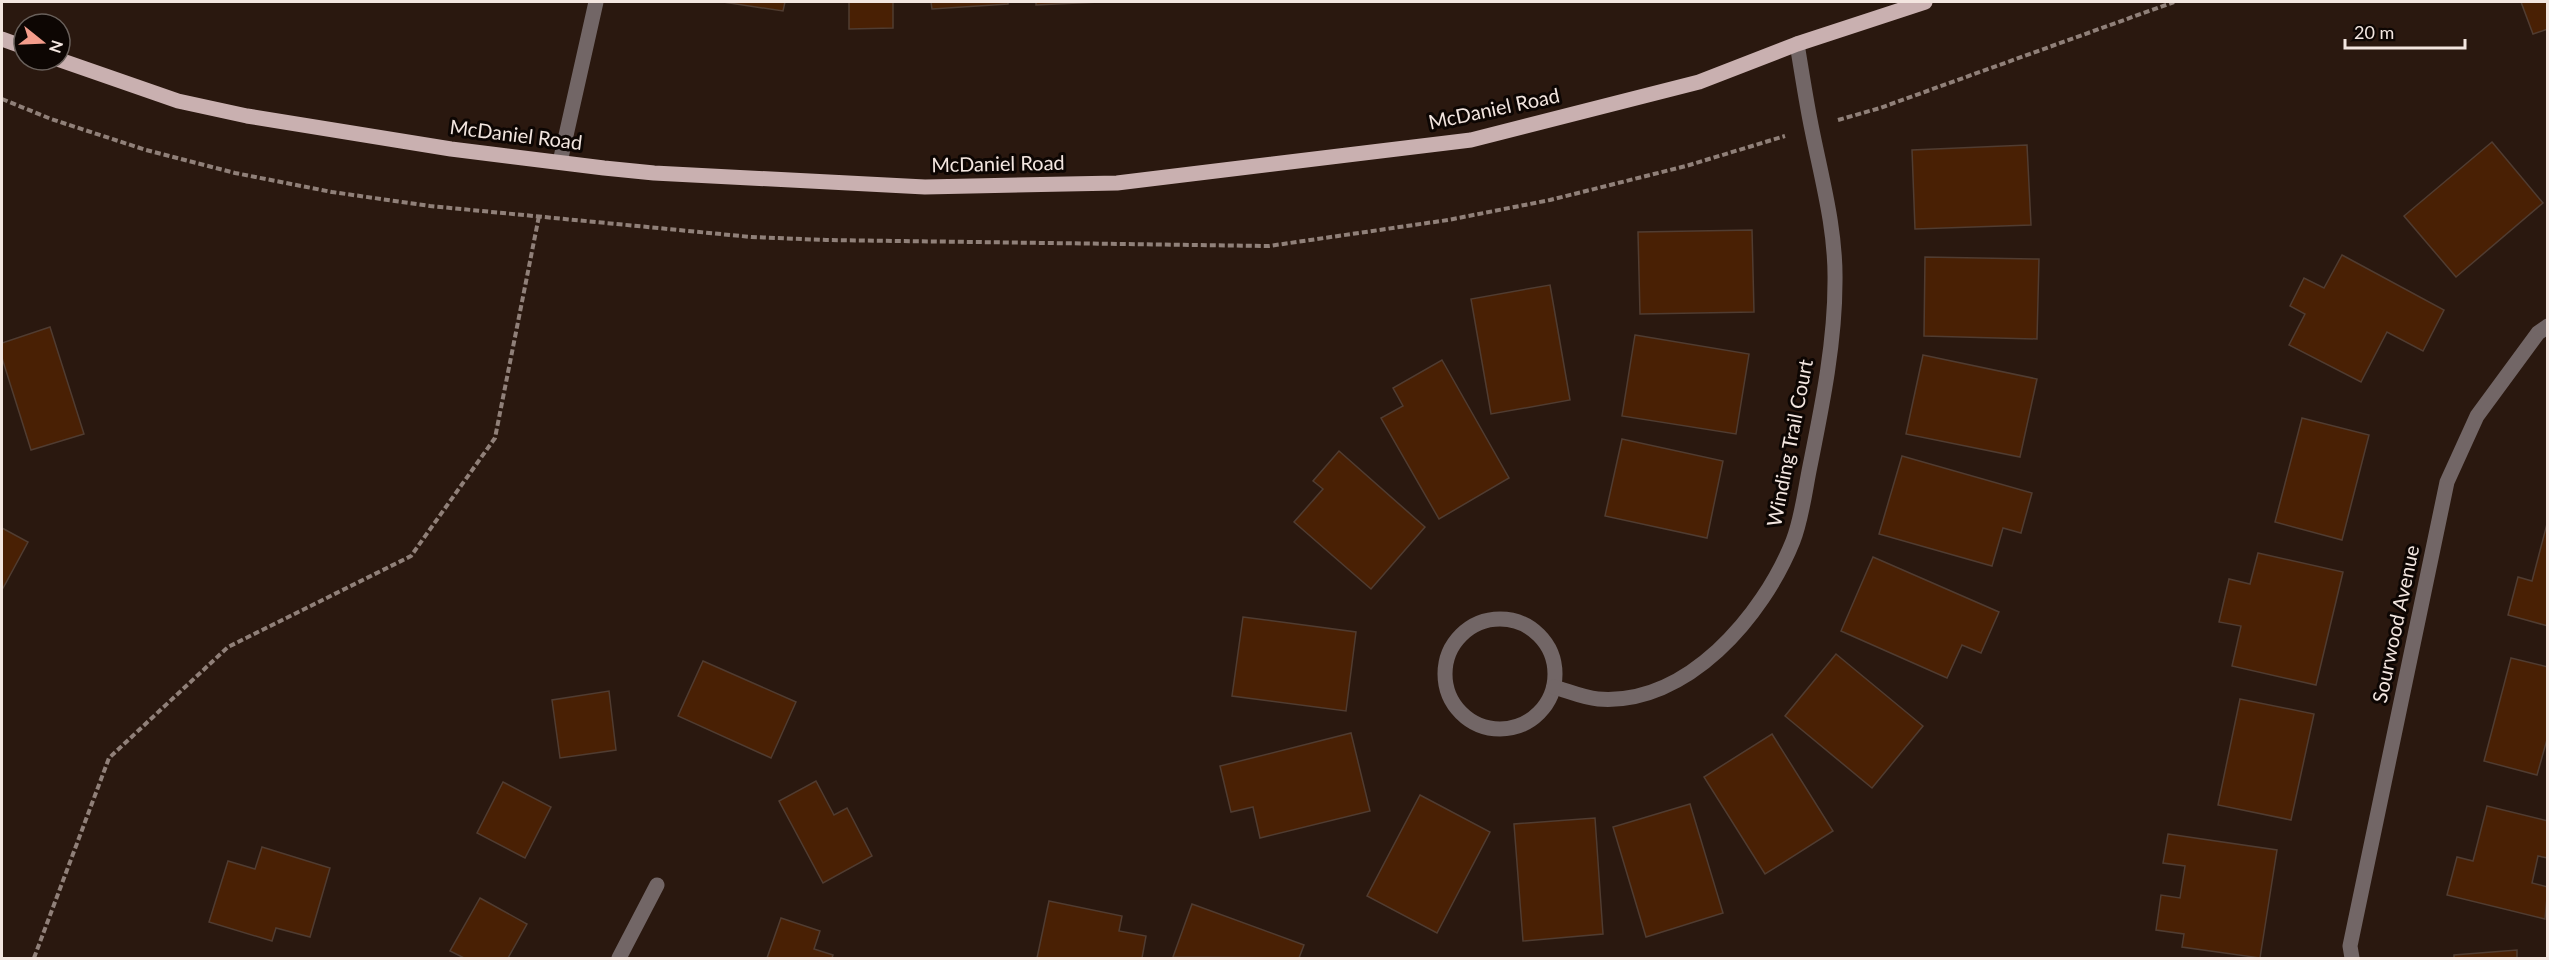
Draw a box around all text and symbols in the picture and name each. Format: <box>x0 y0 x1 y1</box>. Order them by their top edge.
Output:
north arrow <box>12 12 72 72</box>
scale bar <box>2345 12 2465 50</box>
text: 20 m <box>2354 21 2394 43</box>
text: N <box>46 38 68 56</box>
street label: McDaniel Road <box>1426 82 1561 134</box>
street label: McDaniel Road <box>449 114 584 154</box>
street label: McDaniel Road <box>931 150 1065 176</box>
street label: Winding Trail Court <box>1761 357 1817 529</box>
street label: Sourwood Avenue <box>2367 543 2423 705</box>

